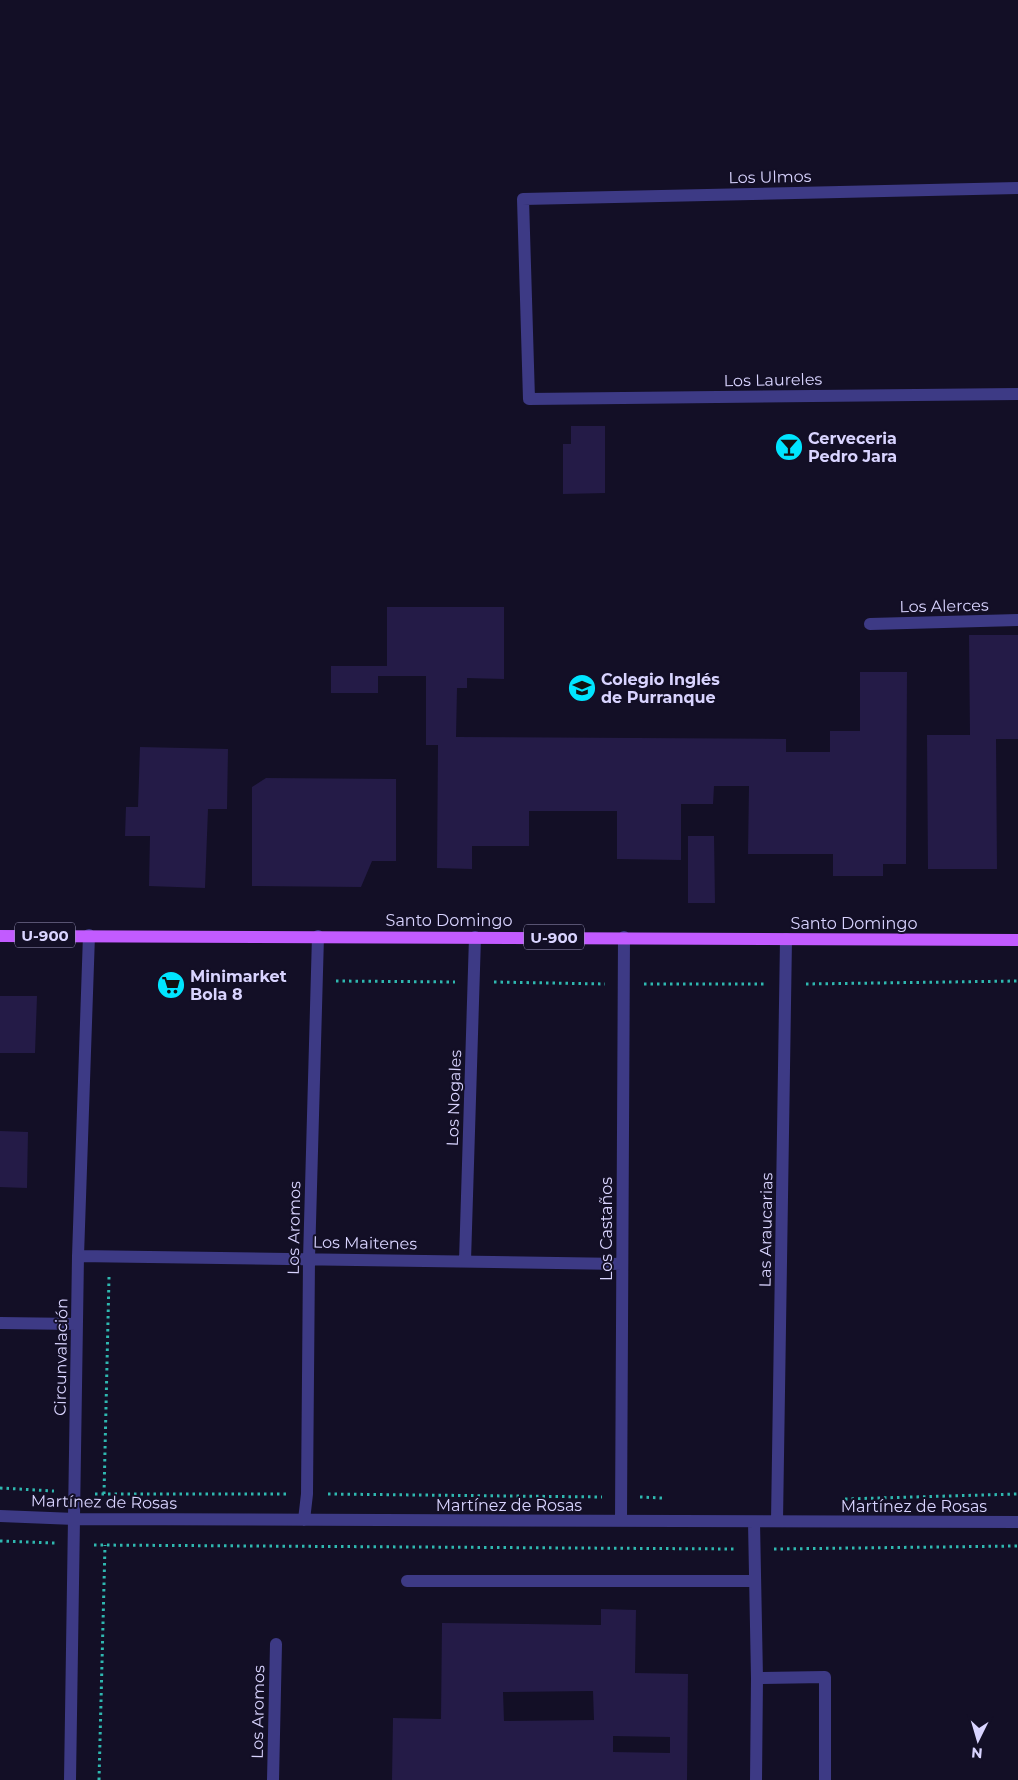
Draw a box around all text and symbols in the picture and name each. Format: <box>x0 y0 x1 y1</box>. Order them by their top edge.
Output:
street label: Los Ulmos <box>728 167 812 187</box>
street label: Los Laureles <box>724 370 823 390</box>
place label: Cerveceria Pedro Jara <box>808 429 897 466</box>
bar icon: Cerveceria Pedro Jara <box>774 432 804 462</box>
street label: Los Alerces <box>899 596 989 616</box>
place label: Colegio Inglés de Purranque <box>601 670 720 707</box>
school or university icon: Colegio Inglés de Purranque <box>567 673 597 703</box>
street label: Santo Domingo <box>386 911 512 930</box>
street label: Santo Domingo <box>791 914 917 933</box>
road number: U-900 <box>15 922 75 948</box>
road number: U-900 <box>524 924 584 950</box>
place label: Minimarket Bola 8 <box>190 967 287 1004</box>
supermarket icon: Minimarket Bola 8 <box>156 970 186 1000</box>
street label: Los Nogales <box>443 1049 465 1147</box>
street label: Las Araucarias <box>756 1172 777 1287</box>
street label: Los Castaños <box>597 1177 616 1281</box>
street label: Los Aromos <box>284 1181 304 1275</box>
street label: Los Maitenes <box>313 1233 418 1253</box>
street label: Circunvalación <box>50 1298 72 1416</box>
street label: Martínez de Rosas <box>31 1491 177 1513</box>
street label: Martínez de Rosas <box>436 1496 582 1515</box>
street label: Martínez de Rosas <box>841 1497 987 1516</box>
street label: Los Aromos <box>248 1665 268 1759</box>
north arrow <box>953 1715 1003 1765</box>
text: N <box>970 1743 983 1762</box>

